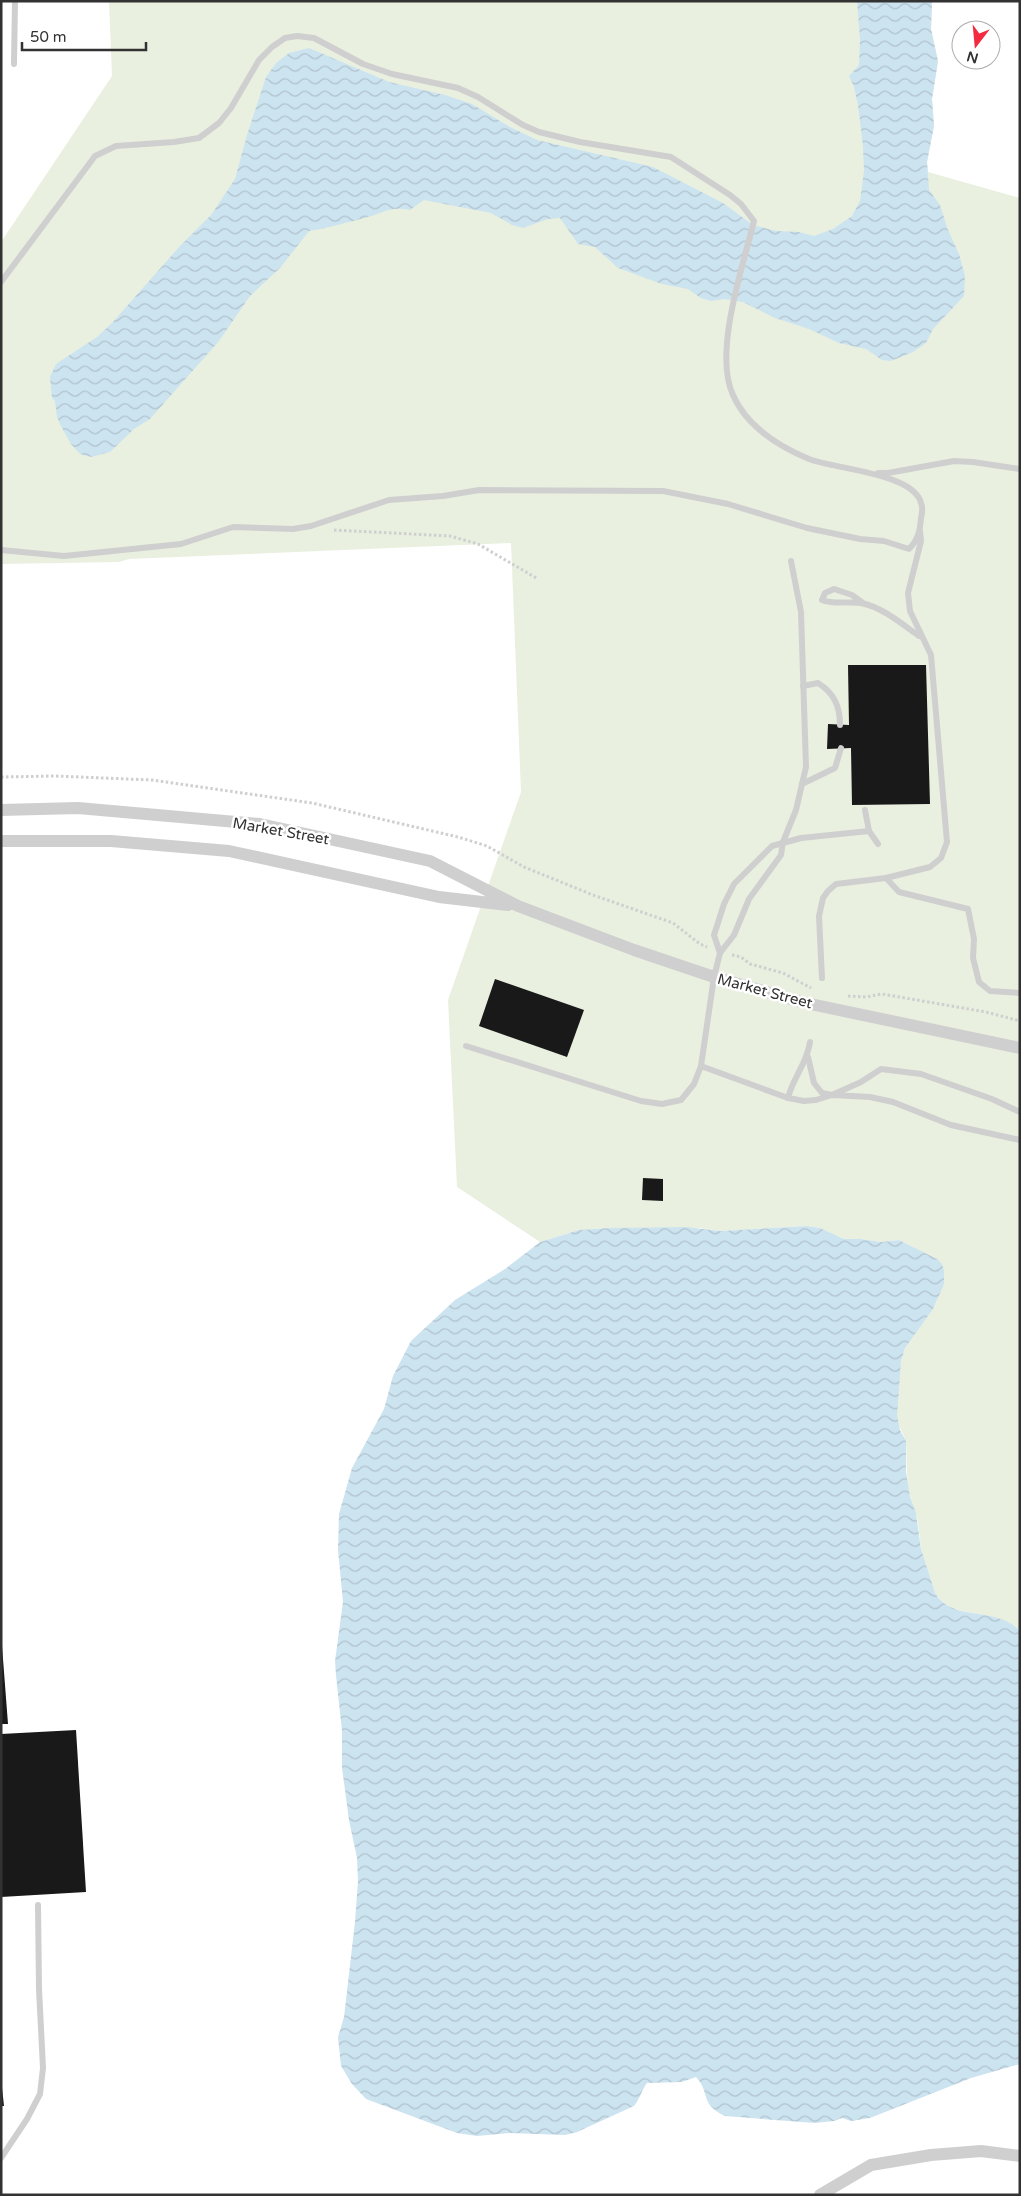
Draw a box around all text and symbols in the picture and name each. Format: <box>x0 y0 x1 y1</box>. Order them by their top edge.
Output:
scale bar <box>22 20 146 52</box>
north arrow <box>951 20 1001 70</box>
text: 50 m <box>30 28 67 46</box>
text: N <box>965 47 980 67</box>
street label: Market Street <box>231 814 331 848</box>
street label: Market Street <box>715 970 815 1012</box>

